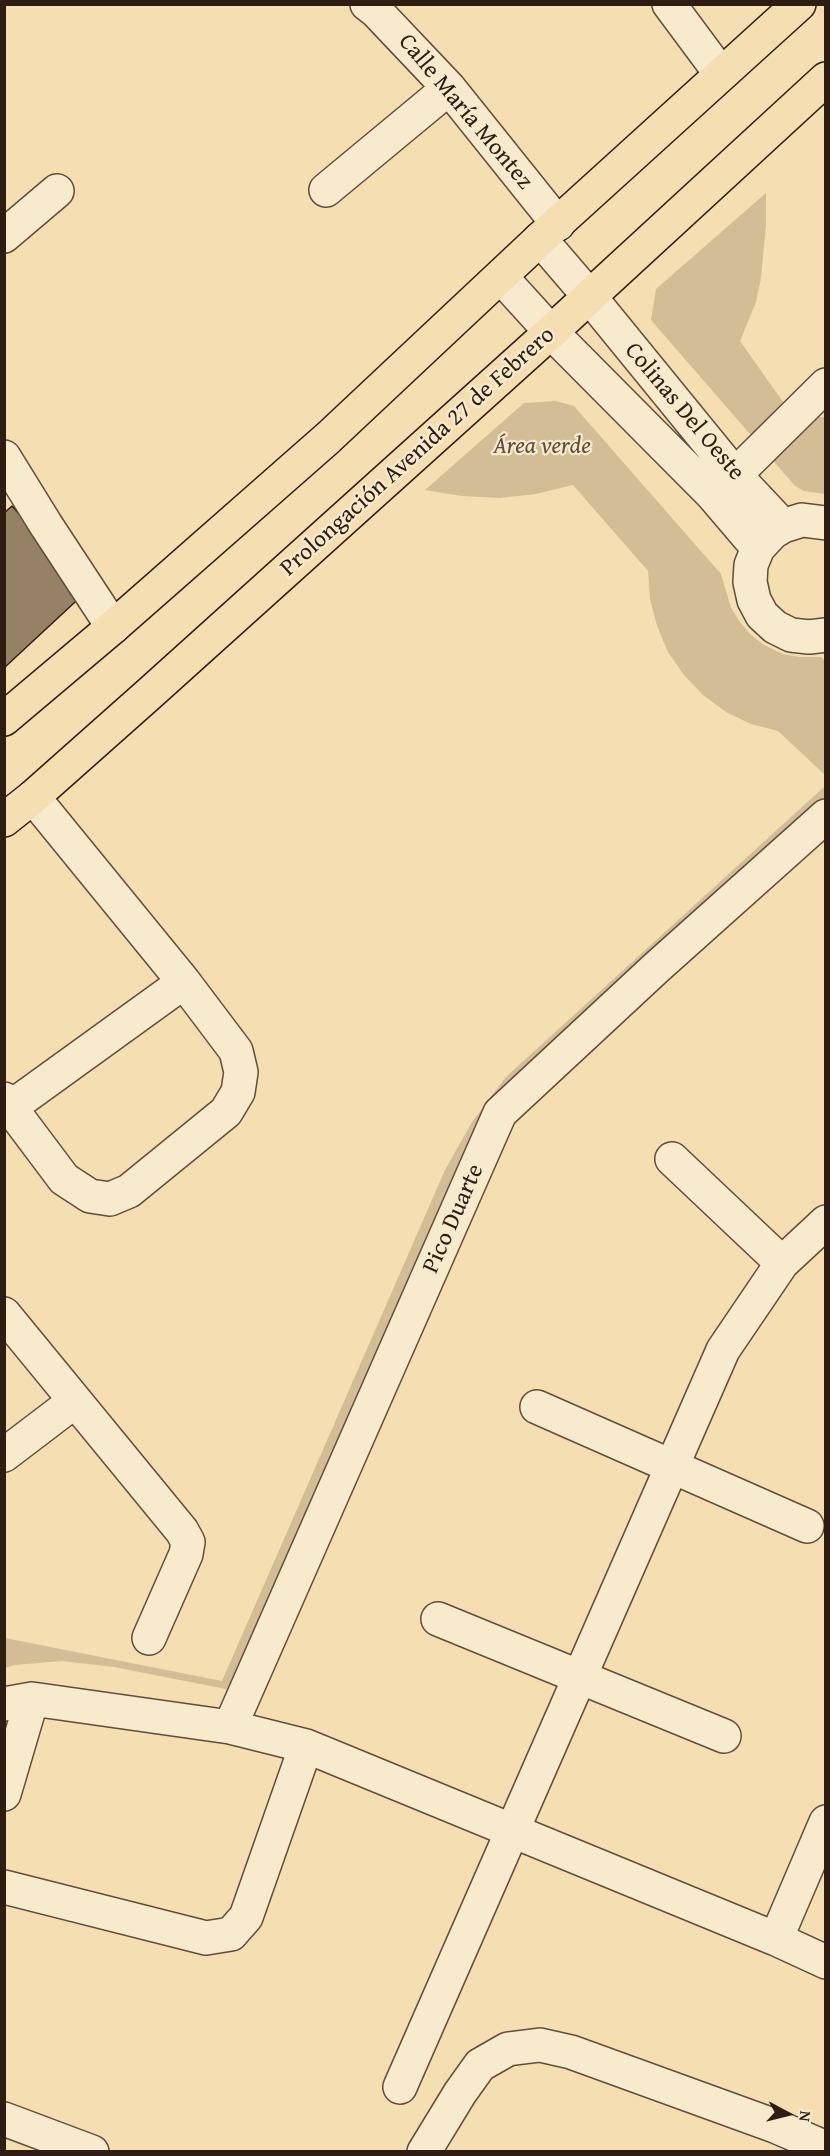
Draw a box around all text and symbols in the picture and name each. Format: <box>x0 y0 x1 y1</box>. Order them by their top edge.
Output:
street label: Calle María Montez <box>392 28 538 196</box>
street label: Prolongación Avenida 27 de Febrero <box>275 321 561 583</box>
street label: Colinas Del Oeste <box>618 337 750 487</box>
park label: Área verde <box>493 433 591 461</box>
street label: Pico Duarte <box>417 1160 491 1278</box>
north arrow <box>758 2084 818 2144</box>
text: N <box>793 2109 818 2123</box>

